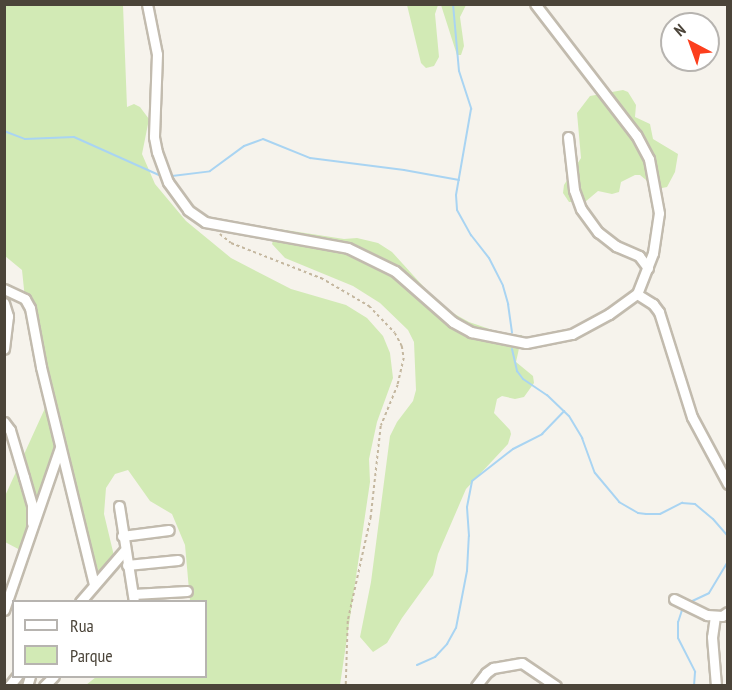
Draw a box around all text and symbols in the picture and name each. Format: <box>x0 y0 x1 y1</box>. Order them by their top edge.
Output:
north arrow <box>660 12 720 72</box>
text: N <box>670 20 689 40</box>
legend <box>12 600 207 678</box>
text: Rua <box>70 614 94 637</box>
text: Parque <box>70 644 113 667</box>

